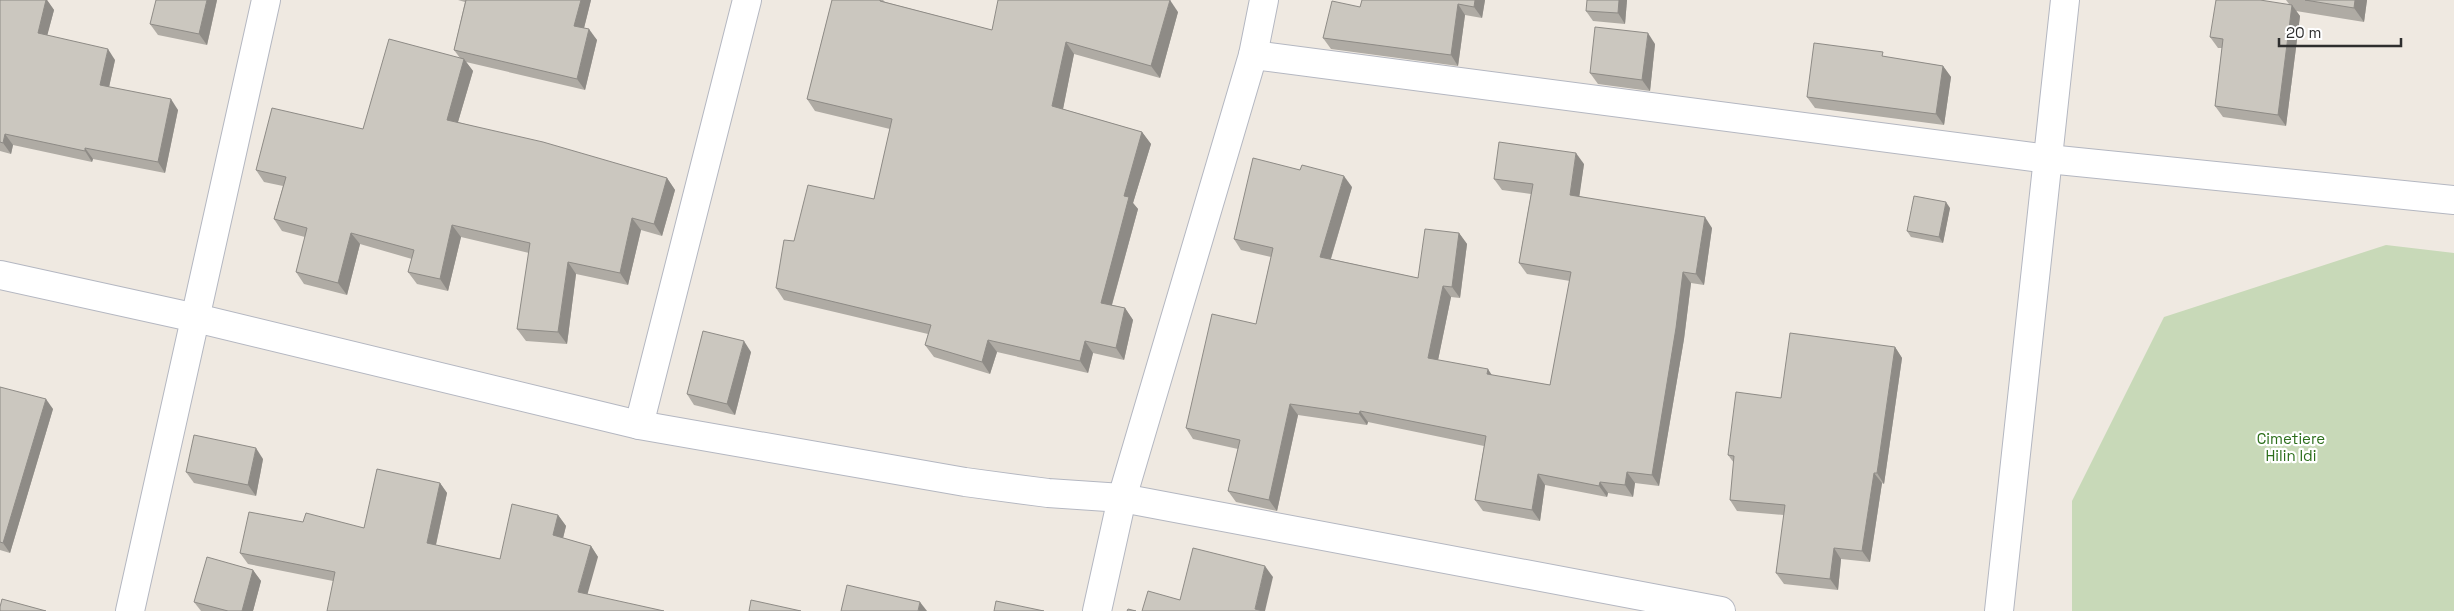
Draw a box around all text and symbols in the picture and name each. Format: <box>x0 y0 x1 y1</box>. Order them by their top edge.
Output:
scale bar <box>2279 15 2402 47</box>
text: 20 m <box>2286 23 2321 42</box>
park label: Cimetiere Hilin Idi <box>2257 429 2325 465</box>

